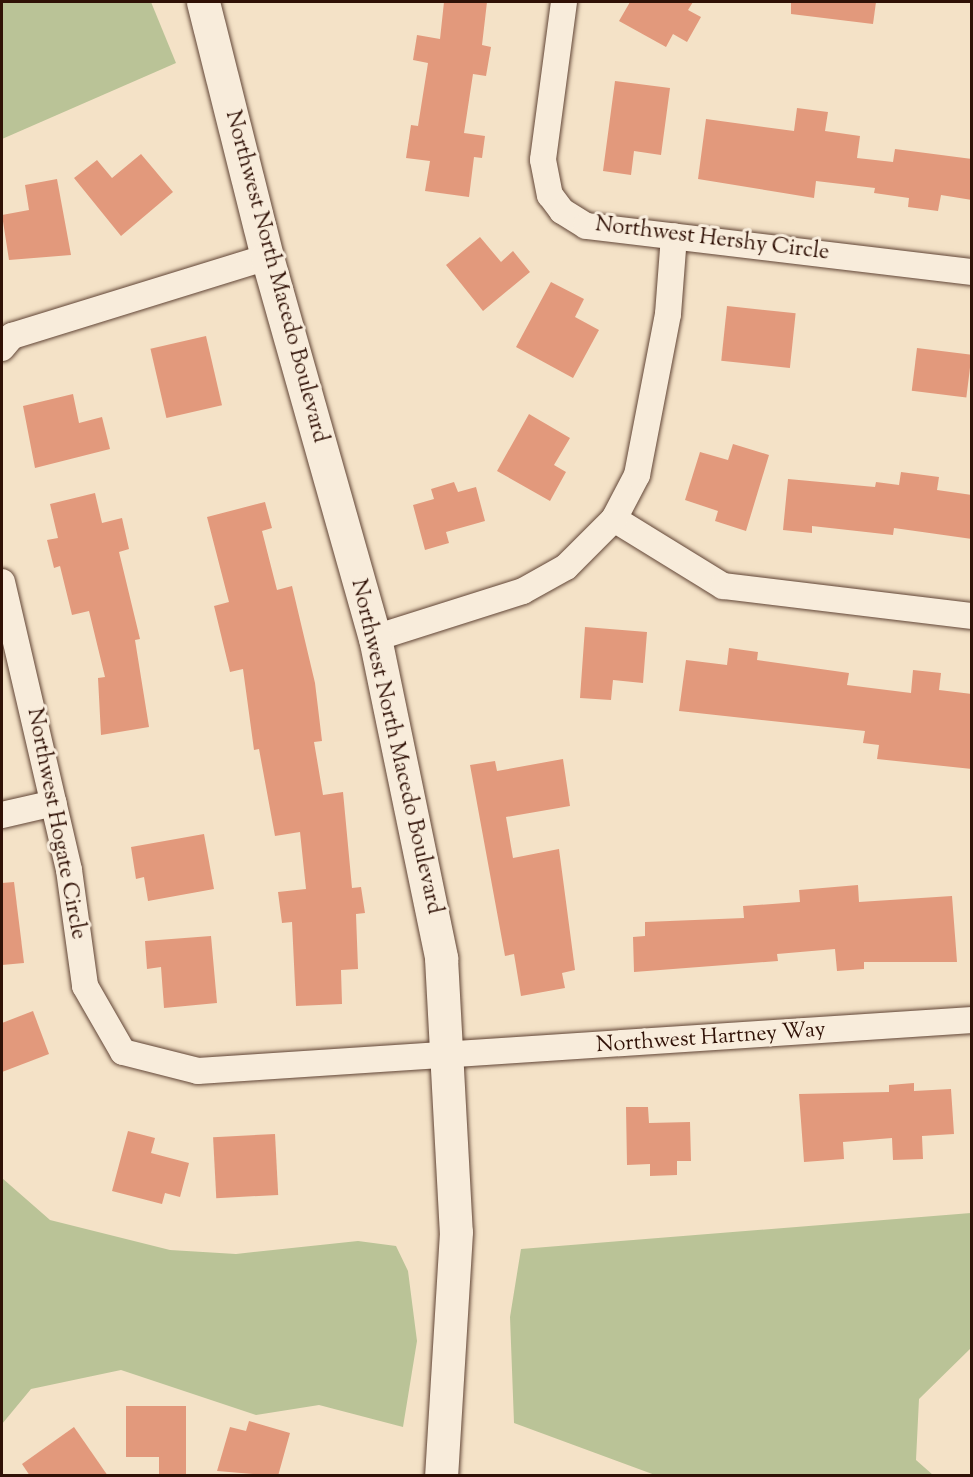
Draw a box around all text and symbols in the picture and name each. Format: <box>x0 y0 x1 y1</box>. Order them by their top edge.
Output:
street label: Northwest North Macedo Boulevard <box>218 108 332 446</box>
street label: Northwest Hershy Circle <box>594 213 830 267</box>
street label: Northwest North Macedo Boulevard <box>344 577 446 917</box>
street label: Northwest Hogate Circle <box>20 706 90 942</box>
street label: Northwest Hartney Way <box>595 1018 827 1060</box>

